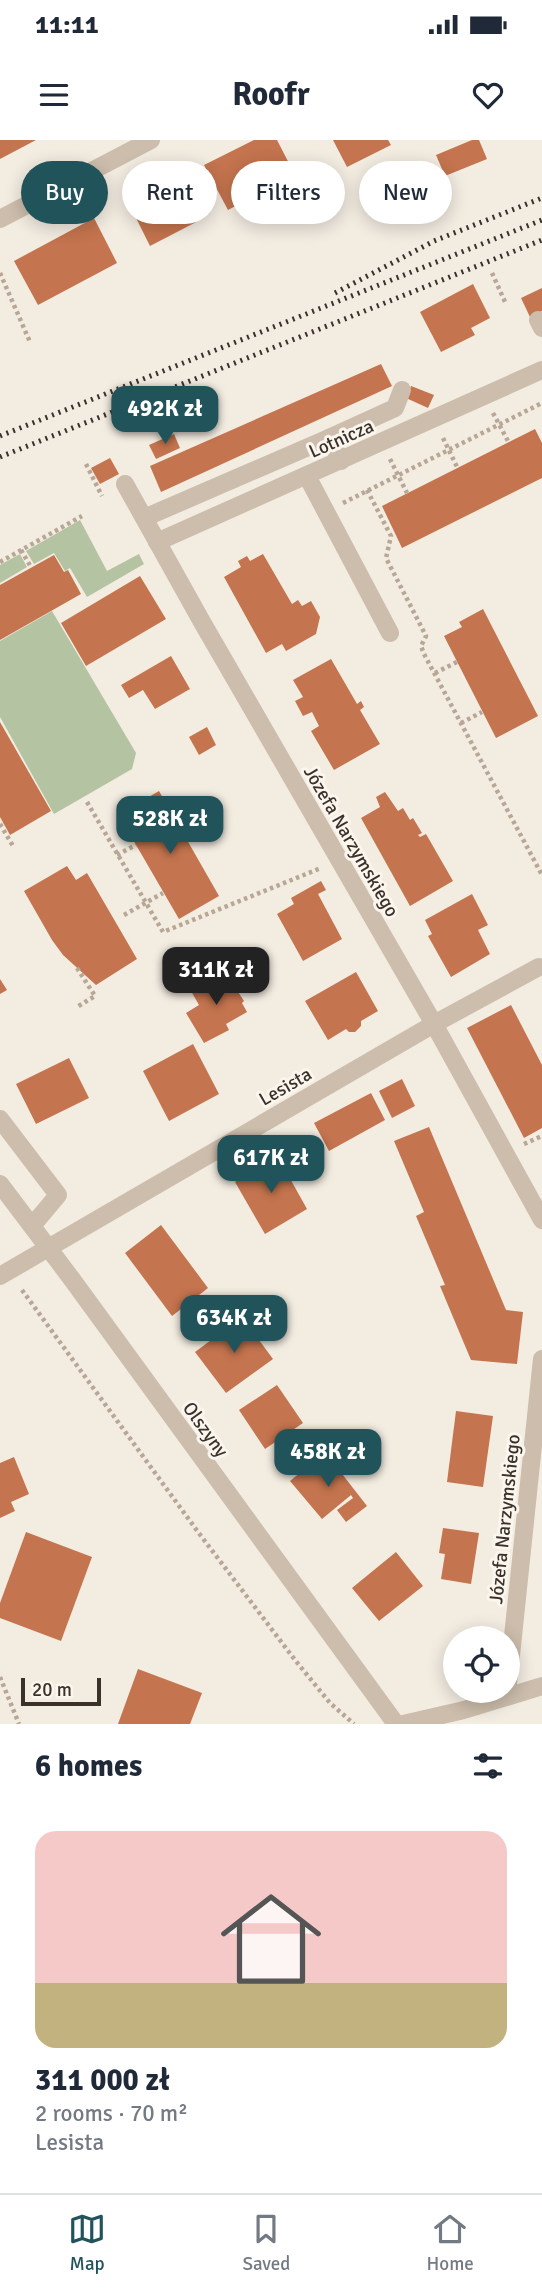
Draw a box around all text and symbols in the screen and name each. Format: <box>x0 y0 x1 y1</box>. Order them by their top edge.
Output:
text: 11:11 <box>35 9 99 41</box>
text: Roofr <box>232 75 310 114</box>
icon: menu <box>35 76 73 114</box>
icon: heart <box>469 76 507 114</box>
chip: Buy <box>21 161 108 224</box>
chip: Rent <box>122 161 217 224</box>
chip: Filters <box>231 161 345 224</box>
chip: New <box>359 161 452 224</box>
pin: 492K zł <box>100 386 230 446</box>
text: 492K zł <box>127 394 203 423</box>
street label: Lotnicza <box>305 414 378 464</box>
street label: Józefa Narzymskiego <box>298 762 404 921</box>
pin: 528K zł <box>105 796 235 856</box>
text: 528K zł <box>132 804 208 833</box>
pin: 311K zł <box>151 948 281 1007</box>
text: 311K zł <box>178 955 254 984</box>
street label: Lesista <box>255 1062 316 1112</box>
pin: 617K zł <box>206 1136 336 1195</box>
text: 617K zł <box>233 1143 309 1172</box>
pin: 634K zł <box>169 1296 299 1355</box>
text: 634K zł <box>196 1303 272 1332</box>
street label: Olszyny <box>177 1397 233 1462</box>
pin: 458K zł <box>263 1430 393 1489</box>
street label: Józefa Narzymskiego <box>484 1433 526 1605</box>
text: 458K zł <box>290 1437 366 1466</box>
map controls <box>443 1626 520 1703</box>
button: locate <box>443 1626 520 1703</box>
scale bar <box>21 1675 102 1707</box>
text: 20 m <box>32 1678 72 1702</box>
icon: filters <box>469 1747 507 1785</box>
text: 6 homes <box>35 1748 142 1785</box>
icon: home <box>208 1876 334 2002</box>
text: 311 000 zł <box>35 2062 170 2099</box>
text: 2 rooms · 70 m² <box>35 2099 188 2128</box>
text: Lesista <box>35 2128 104 2157</box>
tab: Map <box>68 2210 106 2276</box>
tab: Saved <box>242 2210 290 2276</box>
tab: Home <box>427 2210 474 2276</box>

